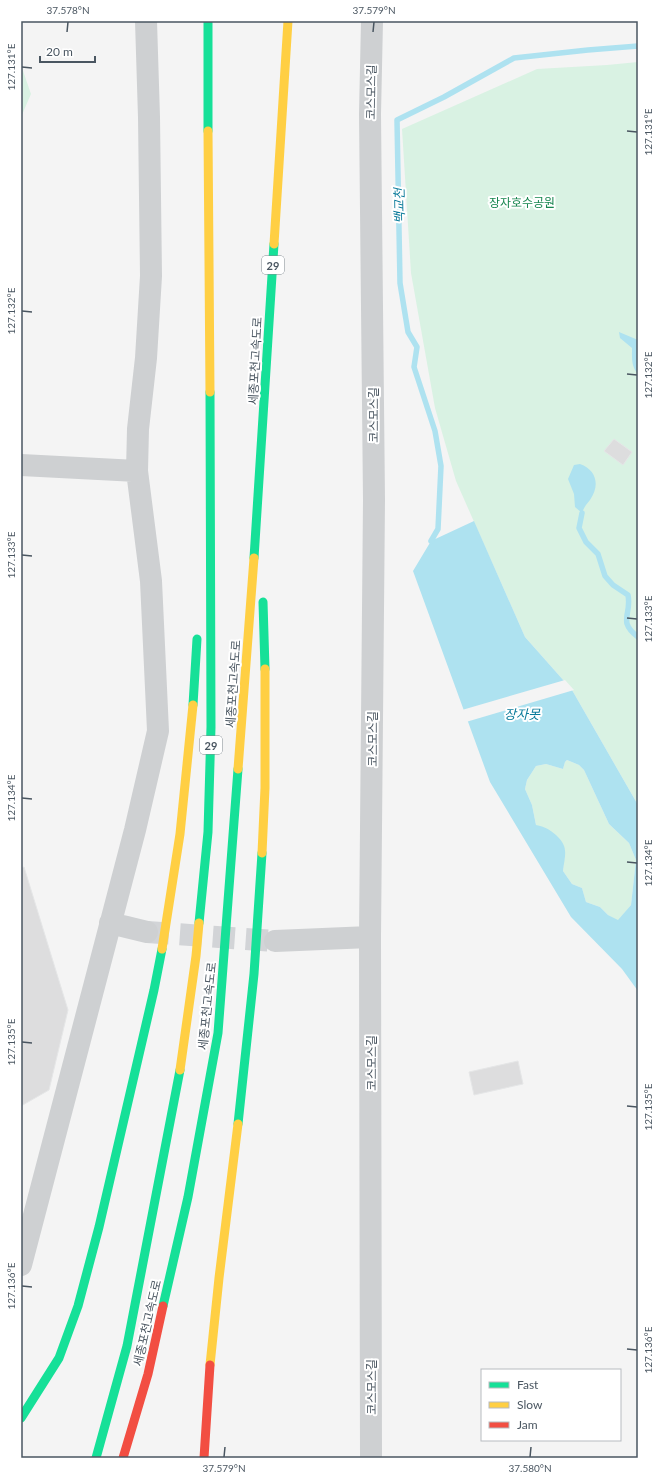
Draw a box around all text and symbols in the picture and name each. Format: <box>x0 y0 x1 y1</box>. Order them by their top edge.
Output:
text: 37.578°N <box>46 4 90 16</box>
text: 37.579°N <box>352 4 396 16</box>
scale bar <box>40 38 95 64</box>
text: 127.131°E <box>5 43 17 91</box>
text: 20 m <box>46 44 73 59</box>
street label: 코스모스길 <box>363 64 379 120</box>
text: 127.131°E <box>642 108 654 156</box>
water label: 백교천 <box>391 187 407 224</box>
park label: 장자호수공원 <box>489 195 555 210</box>
road number: 29 <box>262 256 284 274</box>
text: 127.132°E <box>5 287 17 335</box>
street label: 세종포천고속도로 <box>245 317 265 405</box>
text: 127.132°E <box>642 351 654 399</box>
street label: 코스모스길 <box>366 387 381 443</box>
text: 127.133°E <box>5 531 17 579</box>
text: 127.133°E <box>642 595 654 643</box>
street label: 세종포천고속도로 <box>222 639 244 729</box>
water label: 장자못 <box>504 706 541 722</box>
street label: 코스모스길 <box>365 711 380 767</box>
road number: 29 <box>200 736 222 754</box>
text: 127.134°E <box>5 774 17 822</box>
text: 127.134°E <box>642 839 654 887</box>
street label: 세종포천고속도로 <box>195 961 219 1051</box>
text: 127.135°E <box>5 1018 17 1066</box>
street label: 코스모스길 <box>364 1035 379 1091</box>
text: 127.135°E <box>642 1083 654 1131</box>
text: 127.136°E <box>5 1262 17 1310</box>
street label: 세종포천고속도로 <box>130 1278 164 1368</box>
text: 127.136°E <box>642 1326 654 1374</box>
street label: 코스모스길 <box>364 1359 379 1415</box>
legend <box>481 1369 621 1441</box>
text: Fast <box>517 1377 539 1392</box>
text: Slow <box>517 1397 543 1412</box>
text: Jam <box>517 1417 538 1432</box>
text: 37.579°N <box>202 1462 246 1474</box>
text: 37.580°N <box>508 1462 552 1474</box>

